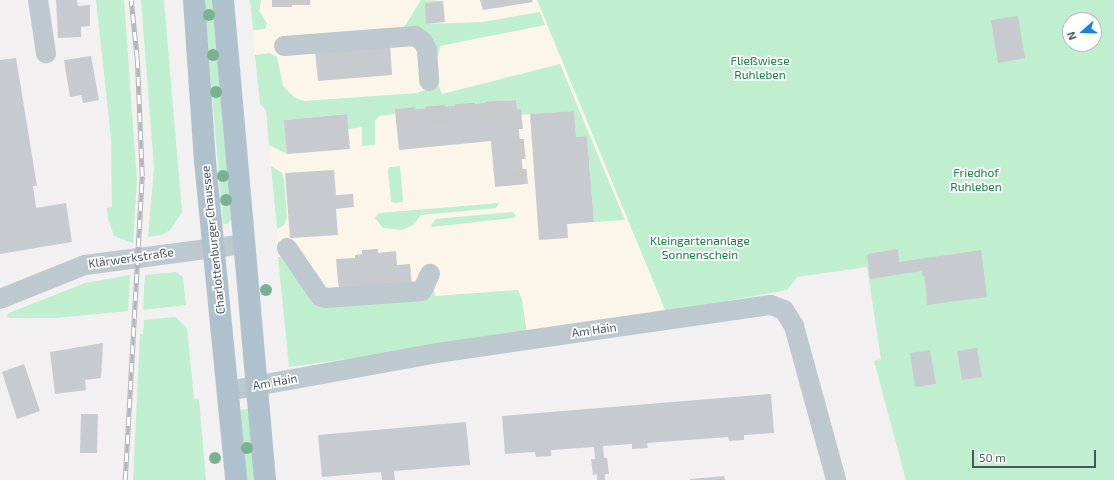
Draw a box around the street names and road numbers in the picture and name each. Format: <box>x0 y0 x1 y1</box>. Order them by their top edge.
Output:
street label: Charlottenburger Chaussee <box>198 165 228 315</box>
street label: Klärwerkstraße <box>87 245 175 271</box>
street label: Am Hain <box>571 320 617 340</box>
street label: Am Hain <box>251 371 299 393</box>

